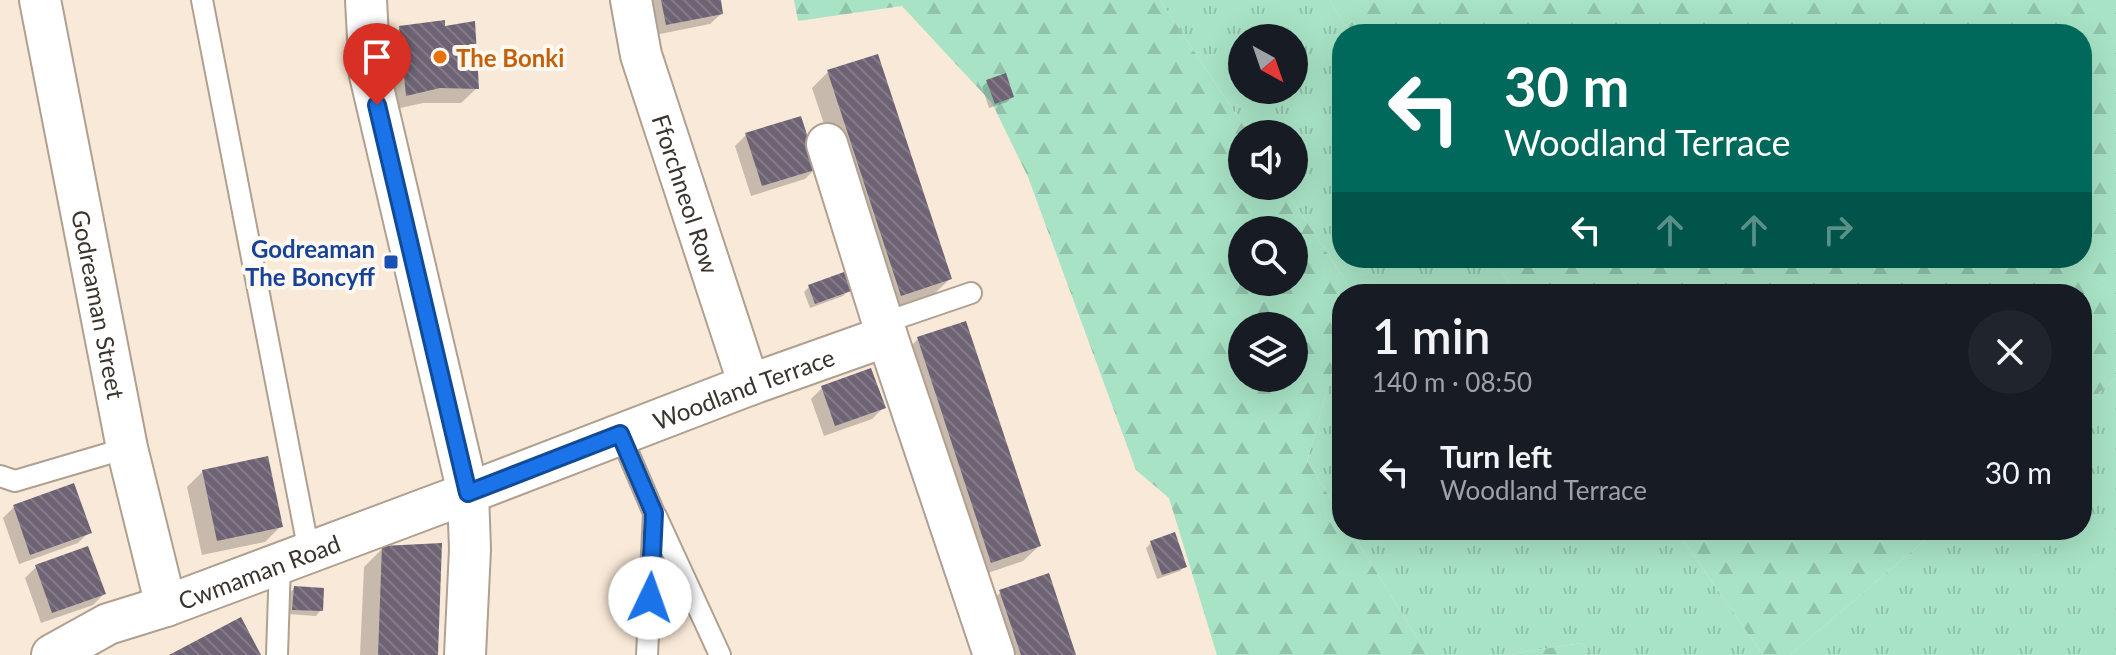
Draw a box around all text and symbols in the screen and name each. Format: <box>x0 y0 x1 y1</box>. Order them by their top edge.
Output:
pin <box>343 23 411 105</box>
north arrow <box>1228 24 1308 104</box>
map controls <box>1228 24 1308 392</box>
icon: arrive <box>355 35 399 79</box>
place label: The Bonki <box>456 43 564 72</box>
marker: The Bonki <box>431 48 449 66</box>
text: 30 m <box>1504 52 1629 119</box>
icon: left <box>1372 56 1476 160</box>
street label: Fforchneol Row <box>647 111 726 277</box>
button: sound <box>1228 120 1308 200</box>
text: Woodland Terrace <box>1504 120 1791 164</box>
street label: Godreaman Street <box>67 207 132 402</box>
icon: left <box>1564 208 1608 252</box>
icon: ahead <box>1648 208 1692 252</box>
icon: ahead <box>1732 208 1776 252</box>
icon: right <box>1816 208 1860 252</box>
button: search <box>1228 216 1308 296</box>
place label: Godreaman The Boncyff <box>245 234 376 291</box>
marker: Godreaman The Boncyff <box>382 253 400 271</box>
text: 1 min <box>1372 307 1490 364</box>
button: close <box>1968 310 2052 394</box>
button: layers <box>1228 312 1308 392</box>
street label: Woodland Terrace <box>649 341 838 435</box>
text: 140 m · 08:50 <box>1372 366 1532 398</box>
text: Turn left <box>1440 438 1552 474</box>
icon: left <box>1372 450 1416 494</box>
text: 30 m <box>1985 454 2052 490</box>
text: Woodland Terrace <box>1440 474 1647 506</box>
street label: Cwmaman Road <box>174 528 344 615</box>
position arrow <box>608 556 692 640</box>

